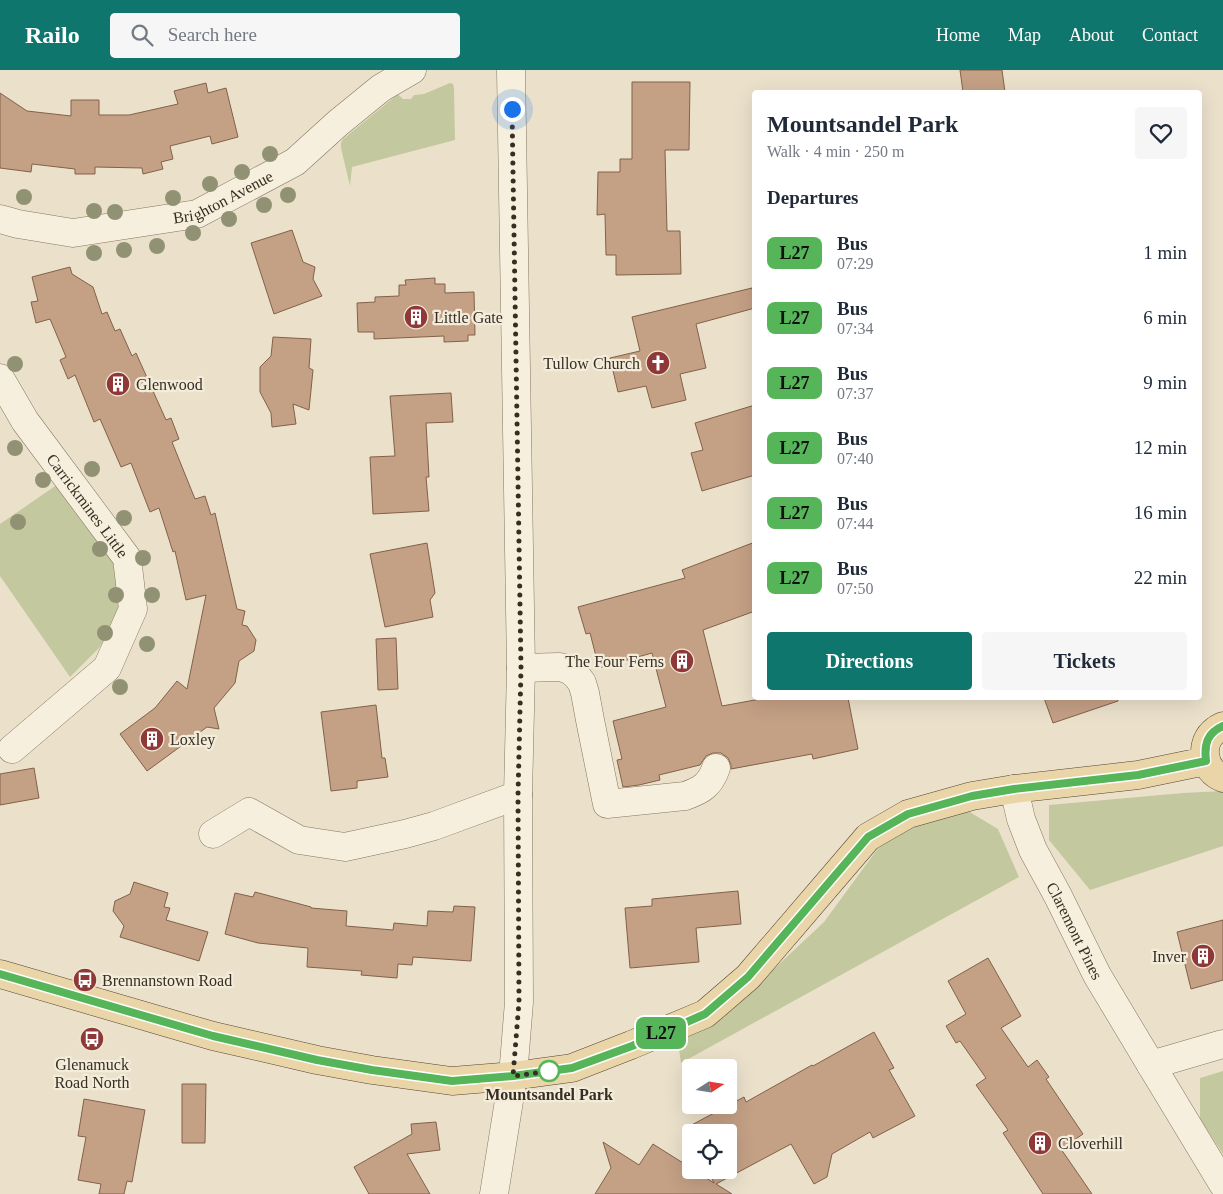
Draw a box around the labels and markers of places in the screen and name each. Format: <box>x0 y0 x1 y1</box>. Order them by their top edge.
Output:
building icon: Little Gate <box>403 304 429 330</box>
place label: Little Gate <box>434 309 503 326</box>
church icon: Tullow Church <box>645 350 671 376</box>
place label: Tullow Church <box>543 355 640 372</box>
building icon: Glenwood <box>105 371 131 397</box>
place label: Glenwood <box>136 376 203 393</box>
building icon: The Four Ferns <box>669 648 695 674</box>
place label: The Four Ferns <box>565 653 664 670</box>
building icon: Loxley <box>139 726 165 752</box>
place label: Loxley <box>170 731 215 749</box>
building icon: Inver <box>1190 943 1216 969</box>
place label: Inver <box>1152 948 1187 965</box>
bus stop icon: Brennanstown Road <box>72 967 98 993</box>
place label: Brennanstown Road <box>102 972 232 989</box>
bus stop icon: Glenamuck Road North <box>79 1026 105 1052</box>
place label: Glenamuck Road North <box>54 1056 130 1091</box>
marker: Mountsandel Park <box>538 1060 560 1082</box>
place label: Mountsandel Park <box>485 1086 613 1103</box>
building icon: Cloverhill <box>1027 1130 1053 1156</box>
place label: Cloverhill <box>1058 1135 1123 1152</box>

